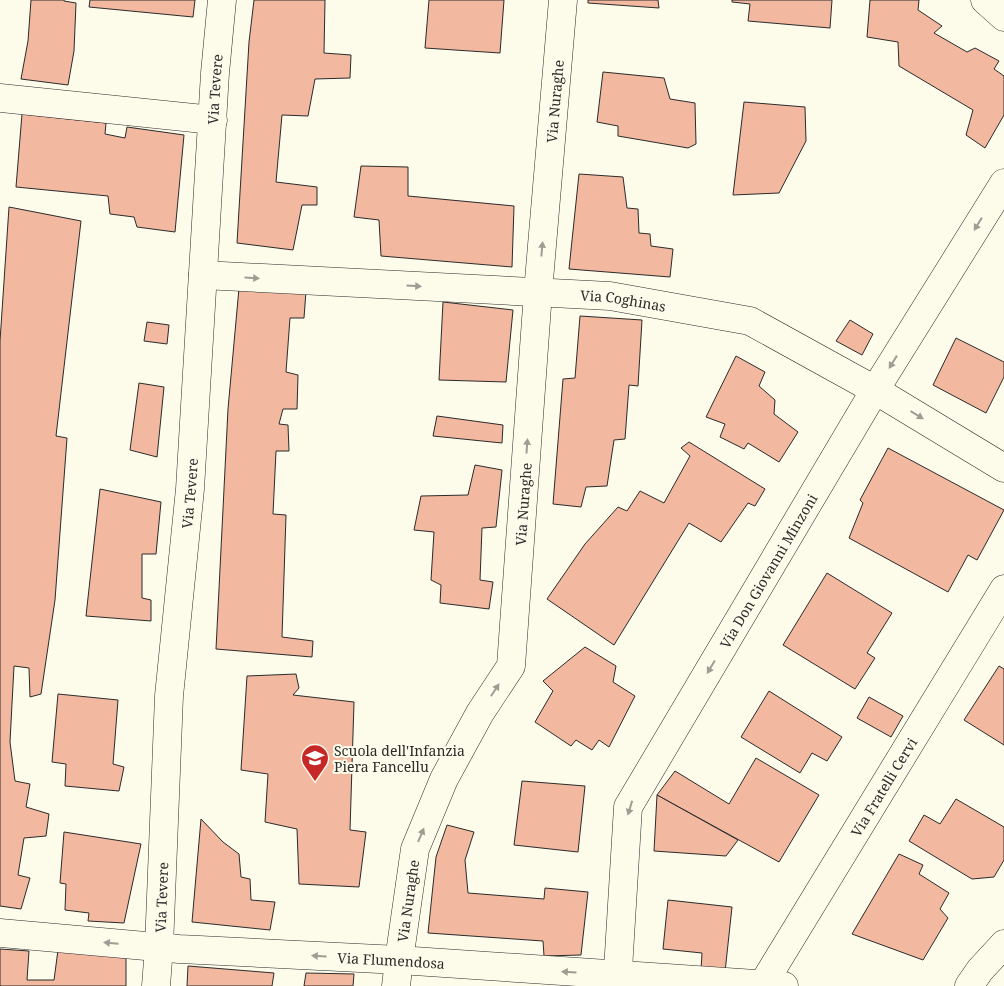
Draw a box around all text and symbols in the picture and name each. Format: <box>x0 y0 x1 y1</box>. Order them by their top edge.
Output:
street label: Via Tevere <box>202 53 226 125</box>
street label: Via Nuraghe <box>541 59 567 144</box>
one-way arrow <box>974 218 983 231</box>
one-way arrow <box>538 241 546 257</box>
one-way arrow <box>244 274 260 282</box>
one-way arrow <box>406 282 422 290</box>
street label: Via Coghinas <box>580 285 667 315</box>
one-way arrow <box>888 356 897 369</box>
one-way arrow <box>911 411 924 420</box>
one-way arrow <box>523 437 531 453</box>
street label: Via Tevere <box>177 458 201 529</box>
street label: Via Nuraghe <box>510 462 535 546</box>
street label: Via Don Giovanni Minzoni <box>715 489 821 651</box>
one-way arrow <box>707 660 715 675</box>
one-way arrow <box>490 684 500 697</box>
street label: Via Fratelli Cervi <box>846 733 921 840</box>
place label: Scuola dell'Infanzia Piera Fancellu <box>334 741 465 776</box>
school or university icon: Scuola dell'Infanzia Piera Fancellu <box>300 743 330 782</box>
one-way arrow <box>626 801 634 816</box>
one-way arrow <box>417 827 425 842</box>
street label: Via Nuraghe <box>392 858 423 943</box>
street label: Via Tevere <box>150 862 172 933</box>
one-way arrow <box>102 939 118 947</box>
street label: Via Flumendosa <box>337 947 445 973</box>
one-way arrow <box>311 952 327 960</box>
one-way arrow <box>561 967 577 975</box>

